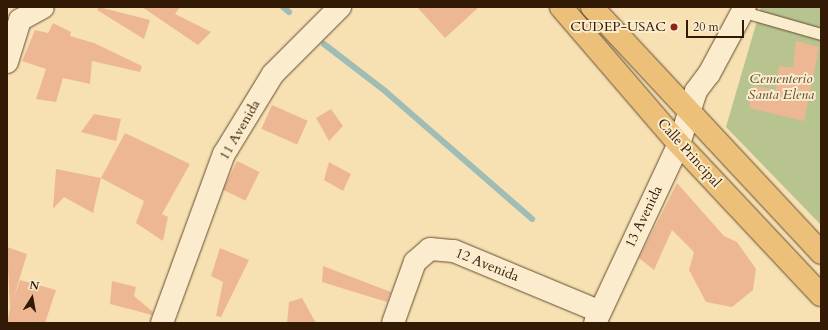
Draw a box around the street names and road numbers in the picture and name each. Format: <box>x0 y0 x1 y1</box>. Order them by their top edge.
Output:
street label: 11 Avenida <box>216 97 264 163</box>
street label: Calle Principal <box>654 115 724 191</box>
street label: 13 Avenida <box>622 183 666 251</box>
street label: 12 Avenida <box>453 245 521 285</box>

